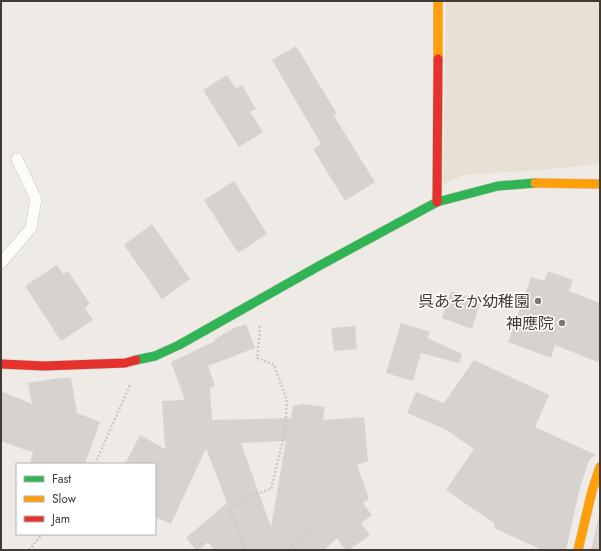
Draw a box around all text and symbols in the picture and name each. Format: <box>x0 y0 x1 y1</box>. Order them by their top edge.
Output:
place label: 呉あそか幼稚園 <box>418 290 530 313</box>
marker: 呉あそか幼稚園 <box>533 296 543 306</box>
place label: 神應院 <box>506 312 554 335</box>
marker: 神應院 <box>557 318 567 328</box>
legend <box>16 463 156 535</box>
text: Fast <box>52 470 71 488</box>
text: Slow <box>52 490 77 508</box>
text: Jam <box>50 510 70 528</box>

